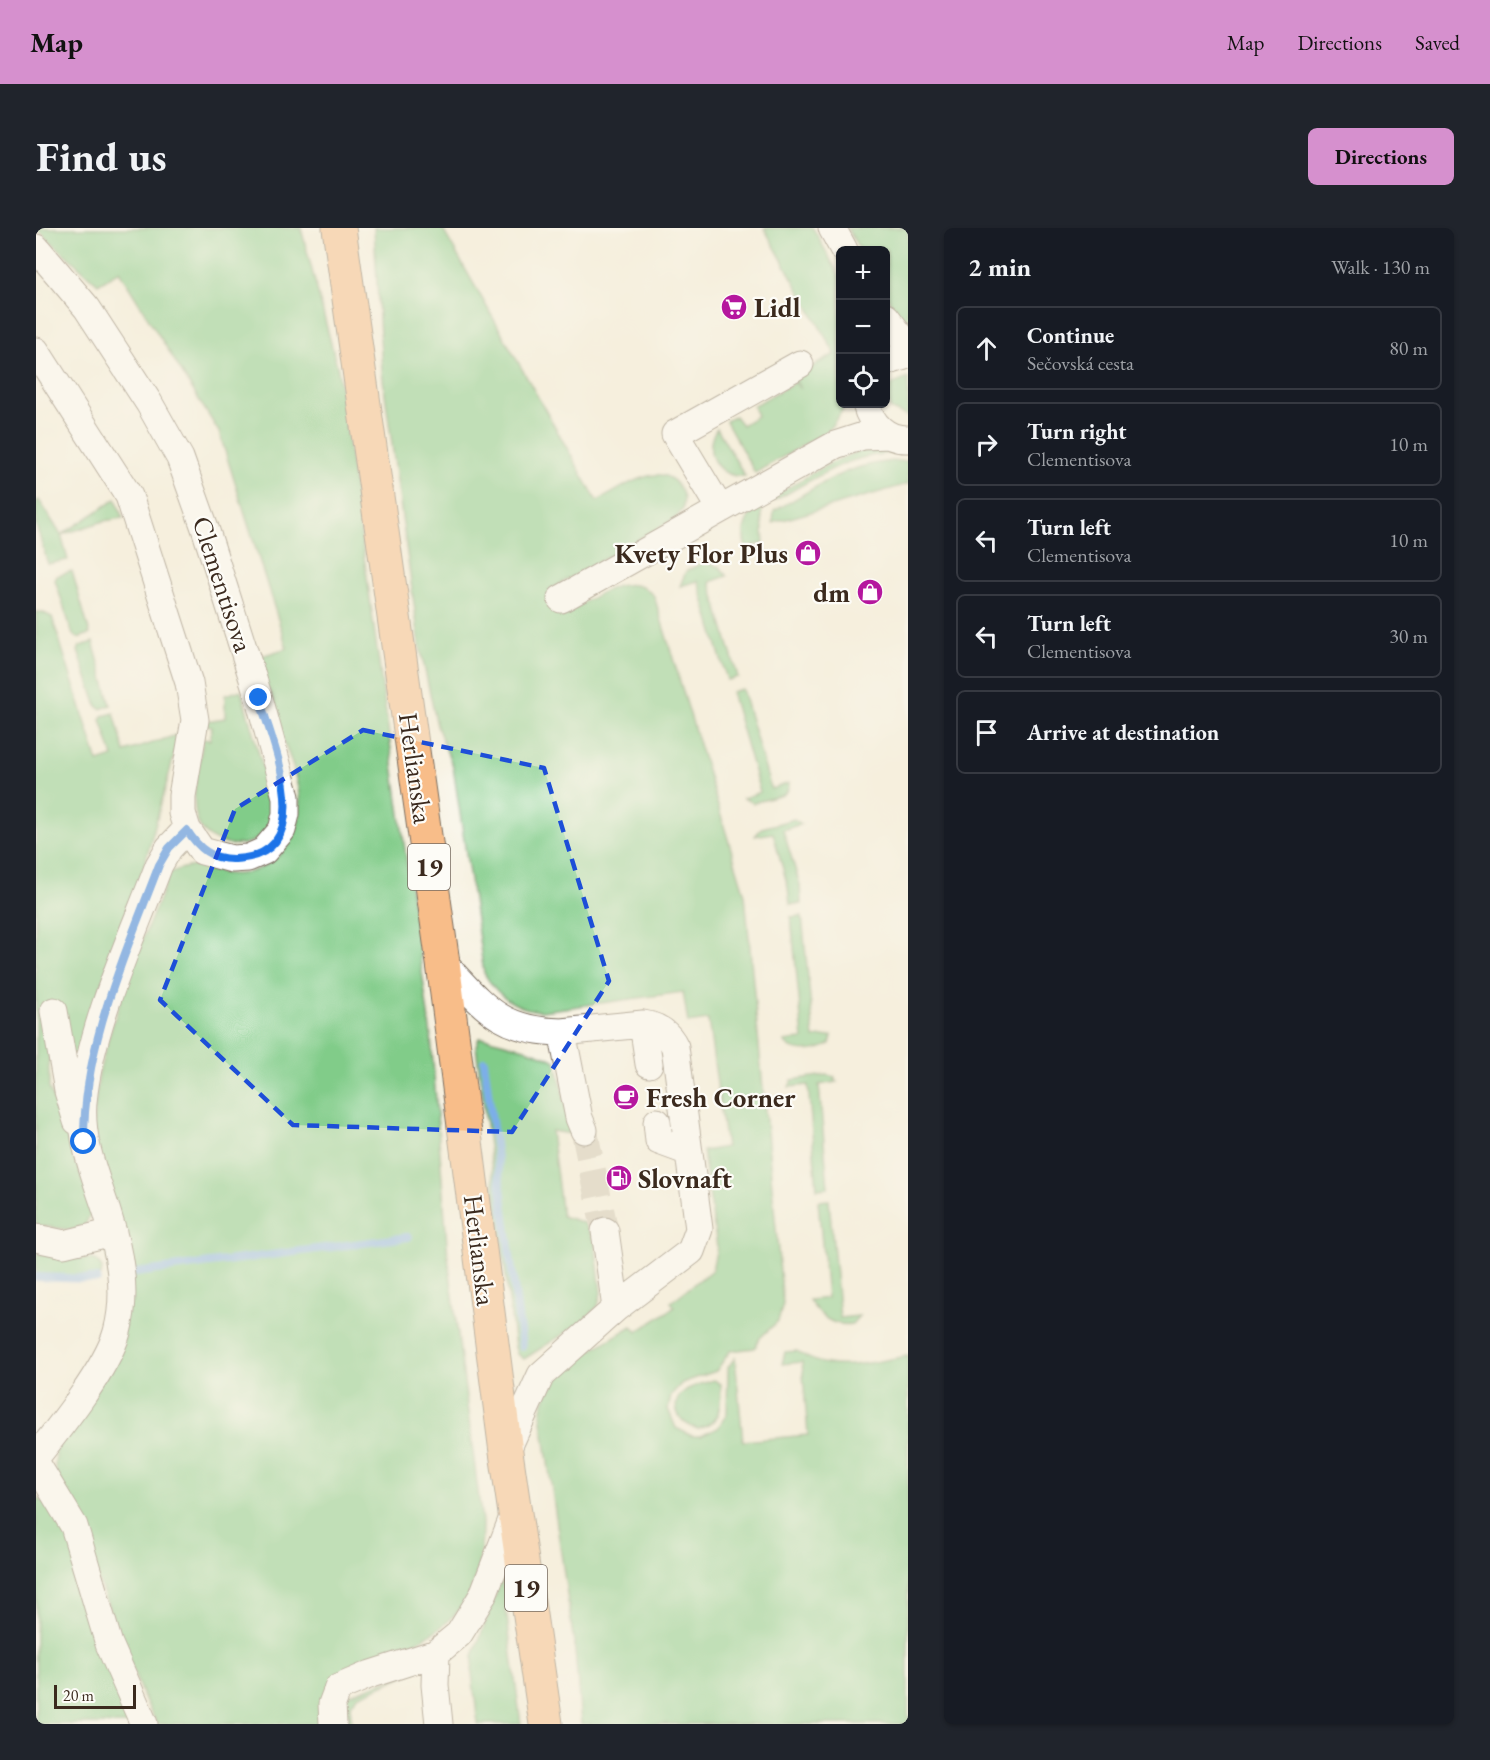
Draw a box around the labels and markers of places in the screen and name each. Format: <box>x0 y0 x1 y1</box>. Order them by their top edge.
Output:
place label: Lidl <box>754 290 801 325</box>
supermarket icon: Lidl <box>719 292 749 322</box>
place label: Kvety Flor Plus <box>614 536 788 571</box>
shop icon: Kvety Flor Plus <box>793 538 823 568</box>
place label: dm <box>813 575 850 610</box>
shop icon: dm <box>855 577 885 607</box>
place label: Fresh Corner <box>646 1080 796 1115</box>
cafe icon: Fresh Corner <box>611 1082 641 1112</box>
place label: Slovnaft <box>638 1161 732 1196</box>
fuel station icon: Slovnaft <box>604 1163 634 1193</box>

